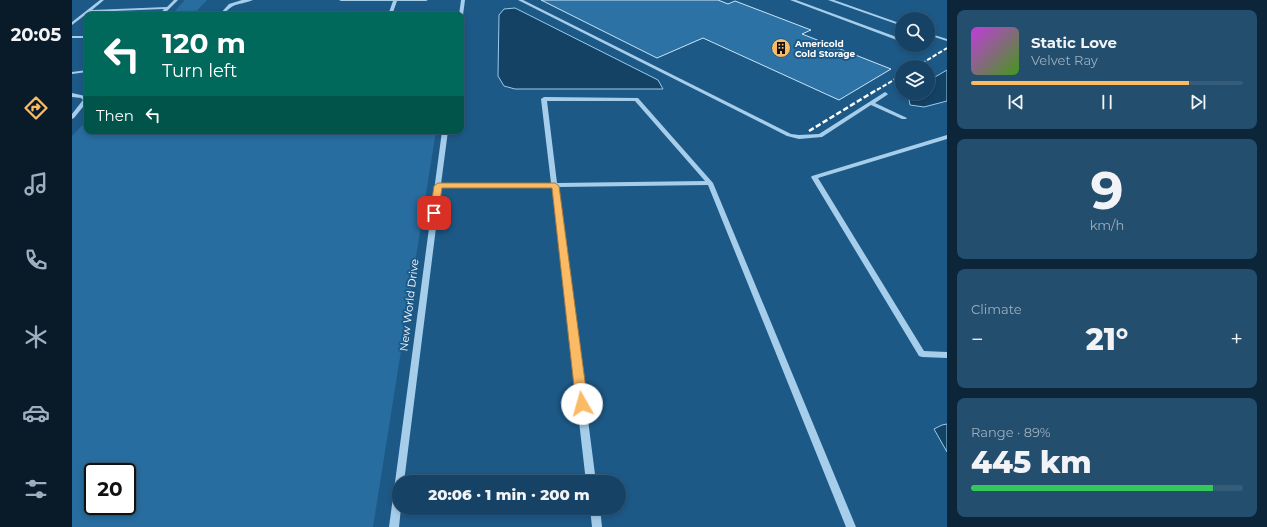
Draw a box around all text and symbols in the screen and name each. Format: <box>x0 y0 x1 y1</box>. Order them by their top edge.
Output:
map controls <box>895 12 935 100</box>
button: search <box>895 12 935 52</box>
text: 20:05 <box>11 24 61 46</box>
text: 120 m <box>162 26 246 60</box>
icon: left <box>96 28 148 80</box>
text: Static Love <box>1031 33 1117 52</box>
building icon: Americold Cold Storage <box>770 37 792 59</box>
place label: Americold Cold Storage <box>794 38 856 59</box>
text: Velvet Ray <box>1031 52 1098 68</box>
text: Turn left <box>162 60 237 82</box>
button: layers <box>895 60 935 100</box>
icon: previous <box>1005 91 1027 113</box>
icon: pause <box>1096 91 1118 113</box>
icon: next <box>1187 91 1209 113</box>
icon: directions <box>22 94 50 122</box>
icon: left <box>142 104 164 126</box>
text: Then <box>96 106 134 125</box>
text: 9 <box>1090 159 1124 222</box>
icon: music <box>22 170 50 198</box>
pin <box>417 196 451 230</box>
icon: arrive <box>423 202 445 224</box>
text: km/h <box>1090 217 1124 233</box>
icon: phone <box>22 246 50 274</box>
street label: New World Drive <box>396 258 422 352</box>
text: Climate <box>971 301 1022 317</box>
text: 21° <box>1086 321 1128 358</box>
icon: climate <box>22 323 50 351</box>
text: − <box>971 326 984 353</box>
text: + <box>1230 326 1243 353</box>
position arrow <box>561 383 603 425</box>
icon: car <box>22 399 50 427</box>
text: Range · 89% <box>971 424 1051 440</box>
text: 445 km <box>971 444 1092 481</box>
speed limit sign: 20 <box>84 463 136 515</box>
icon: filters <box>22 475 50 503</box>
text: 20:06 · 1 min · 200 m <box>428 485 590 504</box>

